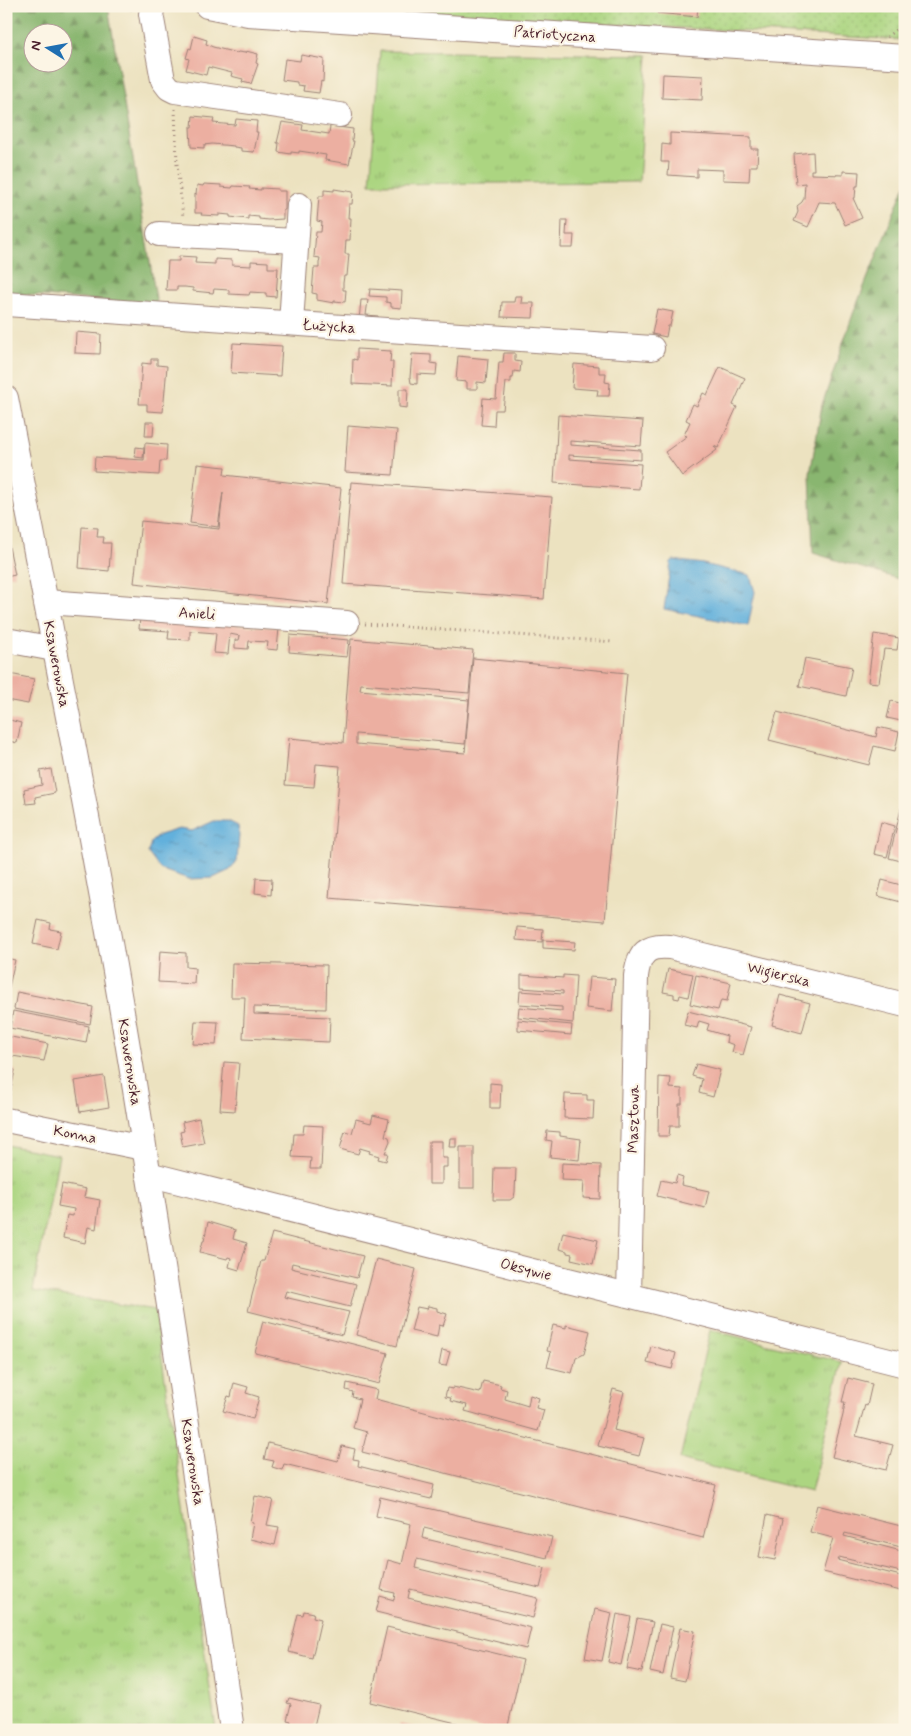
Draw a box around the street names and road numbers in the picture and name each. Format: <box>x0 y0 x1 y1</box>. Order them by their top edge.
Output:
street label: Patriotyczna <box>513 22 597 48</box>
street label: Łużycka <box>302 315 356 339</box>
street label: Anieli <box>178 603 216 625</box>
street label: Ksawerowska <box>38 619 74 709</box>
street label: Wigierska <box>745 957 813 993</box>
street label: Ksawerowska <box>112 1017 146 1107</box>
street label: Masztowa <box>623 1084 645 1153</box>
street label: Konna <box>51 1121 98 1149</box>
street label: Oksywie <box>498 1254 554 1286</box>
street label: Ksawerowska <box>175 1417 209 1507</box>

